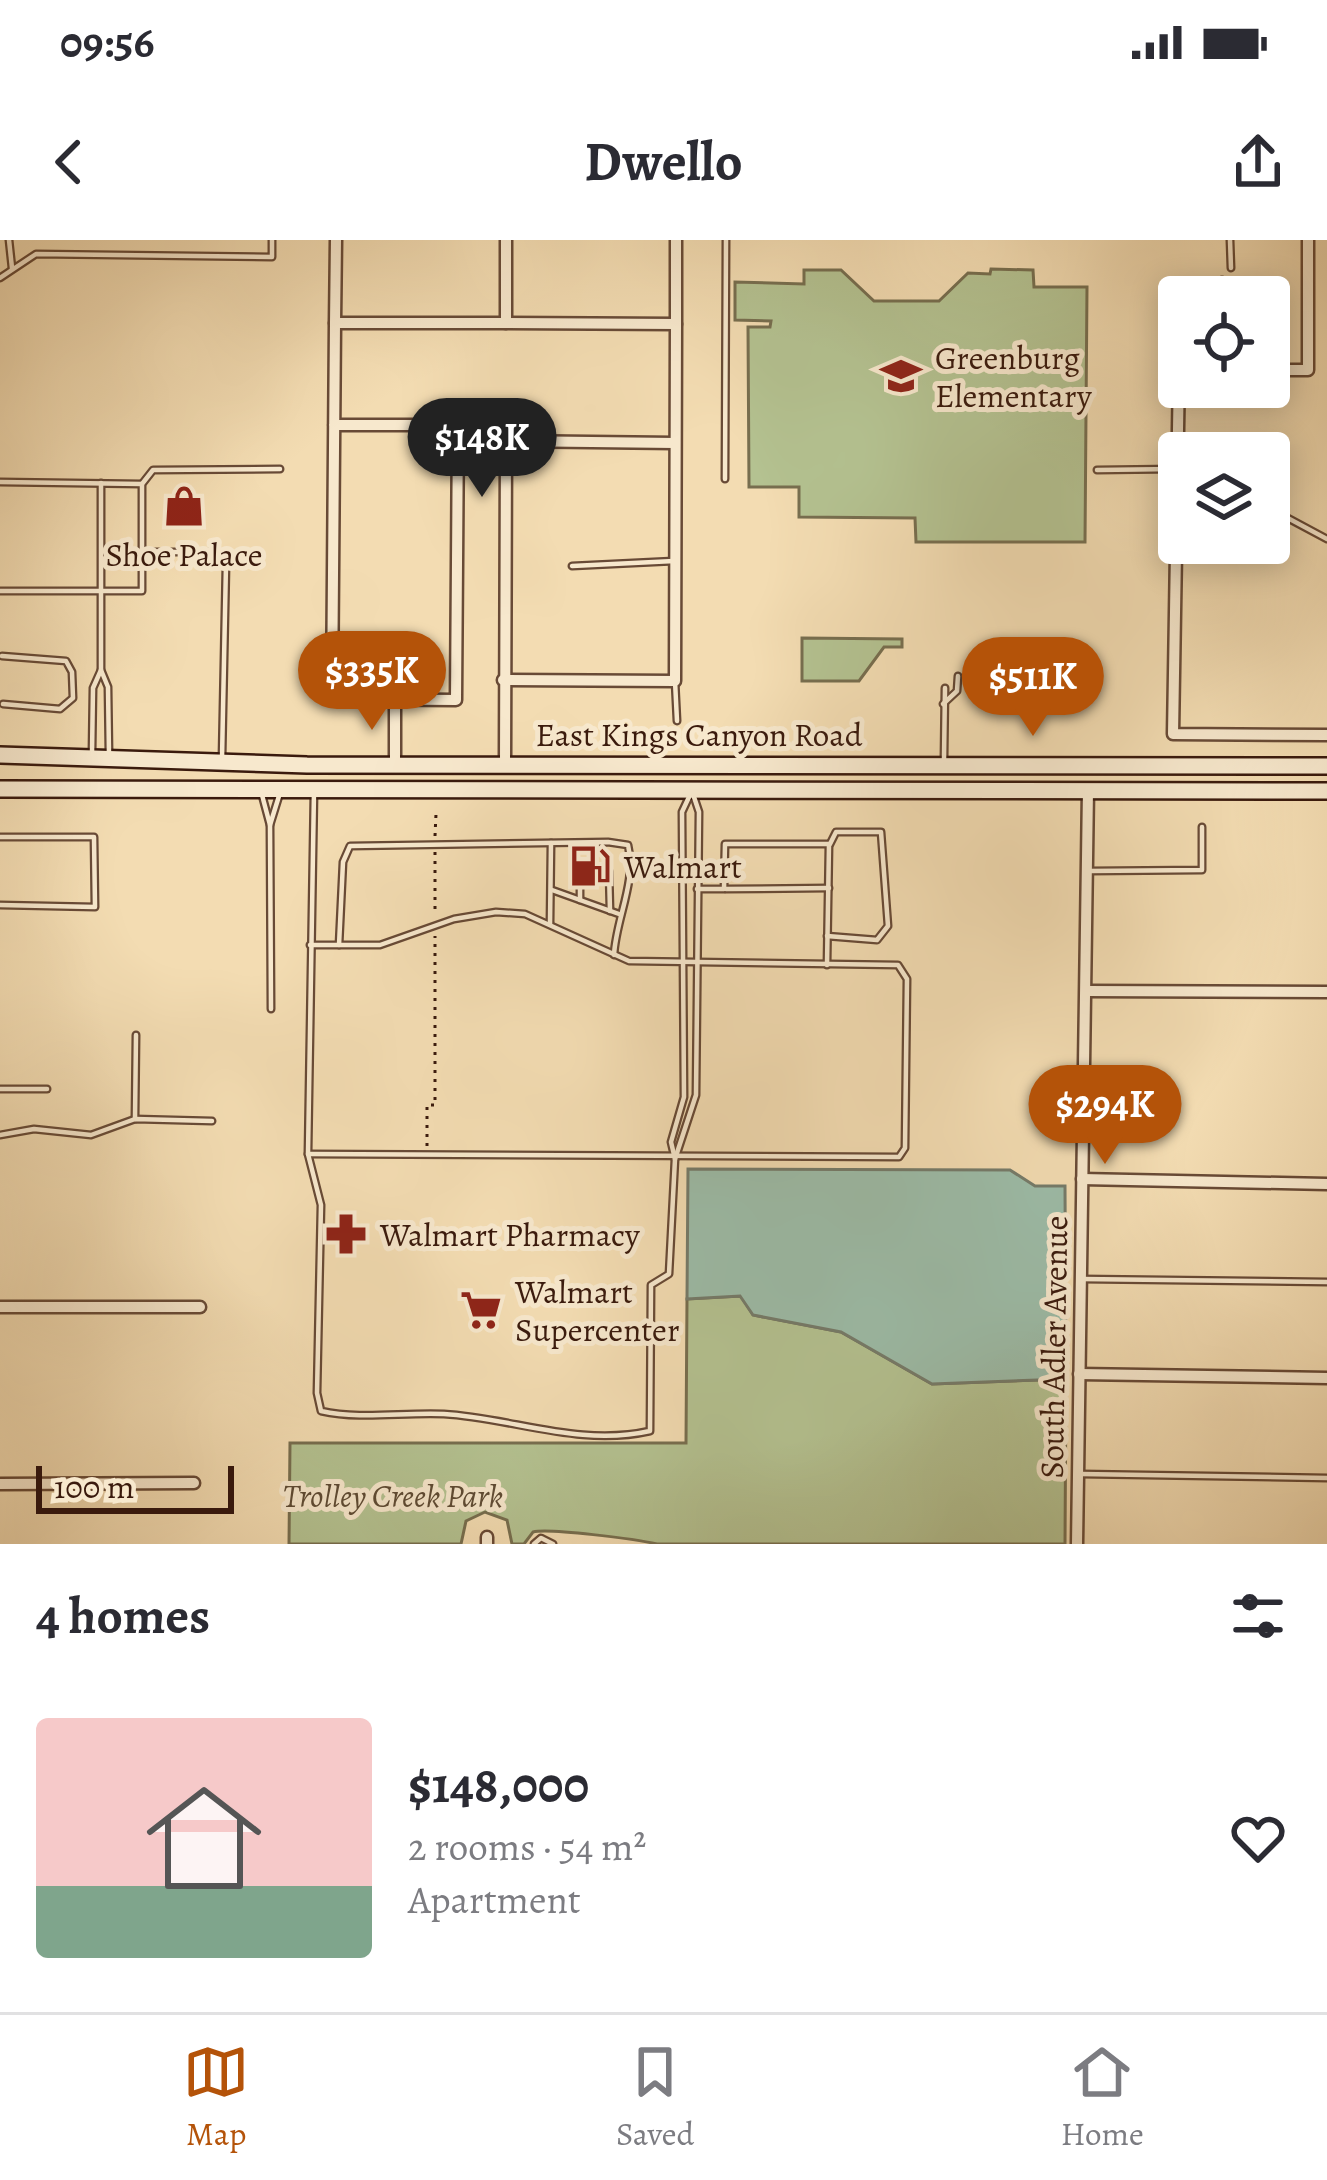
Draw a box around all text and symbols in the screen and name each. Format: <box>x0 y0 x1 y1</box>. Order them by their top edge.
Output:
text: 09:56 <box>60 11 154 73</box>
text: Dwello <box>584 125 743 199</box>
icon: back <box>36 129 102 195</box>
icon: share <box>1225 129 1291 195</box>
map controls <box>1158 276 1290 564</box>
button: locate <box>1158 276 1290 408</box>
place label: Greenburg Elementary <box>935 335 1092 418</box>
school or university icon: Greenburg Elementary <box>878 353 924 399</box>
pin: $148K <box>398 398 566 500</box>
text: $148K <box>435 410 529 463</box>
button: layers <box>1158 432 1290 564</box>
shop icon: Shoe Palace <box>161 483 207 529</box>
place label: Shoe Palace <box>105 532 263 577</box>
pin: $335K <box>288 631 456 733</box>
pin: $511K <box>949 637 1117 739</box>
text: $335K <box>325 643 419 696</box>
text: $511K <box>989 649 1077 702</box>
street label: East Kings Canyon Road <box>536 712 863 757</box>
fuel station icon: Walmart <box>567 843 613 889</box>
place label: Walmart <box>623 844 742 889</box>
pin: $294K <box>1021 1065 1189 1167</box>
text: $294K <box>1055 1077 1155 1130</box>
pharmacy icon: Walmart Pharmacy <box>323 1211 369 1257</box>
place label: Walmart Pharmacy <box>379 1212 640 1257</box>
street label: South Adler Avenue <box>1029 1215 1078 1479</box>
place label: Walmart Supercenter <box>514 1269 680 1352</box>
supermarket icon: Walmart Supercenter <box>458 1287 504 1333</box>
scale bar <box>36 1460 234 1513</box>
text: 100 m <box>54 1464 134 1509</box>
park label: Trolley Creek Park <box>283 1473 503 1518</box>
text: 4 homes <box>36 1581 210 1651</box>
icon: filters <box>1225 1583 1291 1649</box>
text: $148,000 <box>408 1750 589 1820</box>
icon: home <box>132 1766 276 1910</box>
icon: heart <box>1225 1805 1291 1871</box>
text: 2 rooms · 54 m² <box>408 1820 646 1873</box>
text: Apartment <box>408 1873 581 1926</box>
tab: Map <box>183 2039 249 2156</box>
tab: Saved <box>616 2039 694 2156</box>
tab: Home <box>1061 2039 1144 2156</box>

